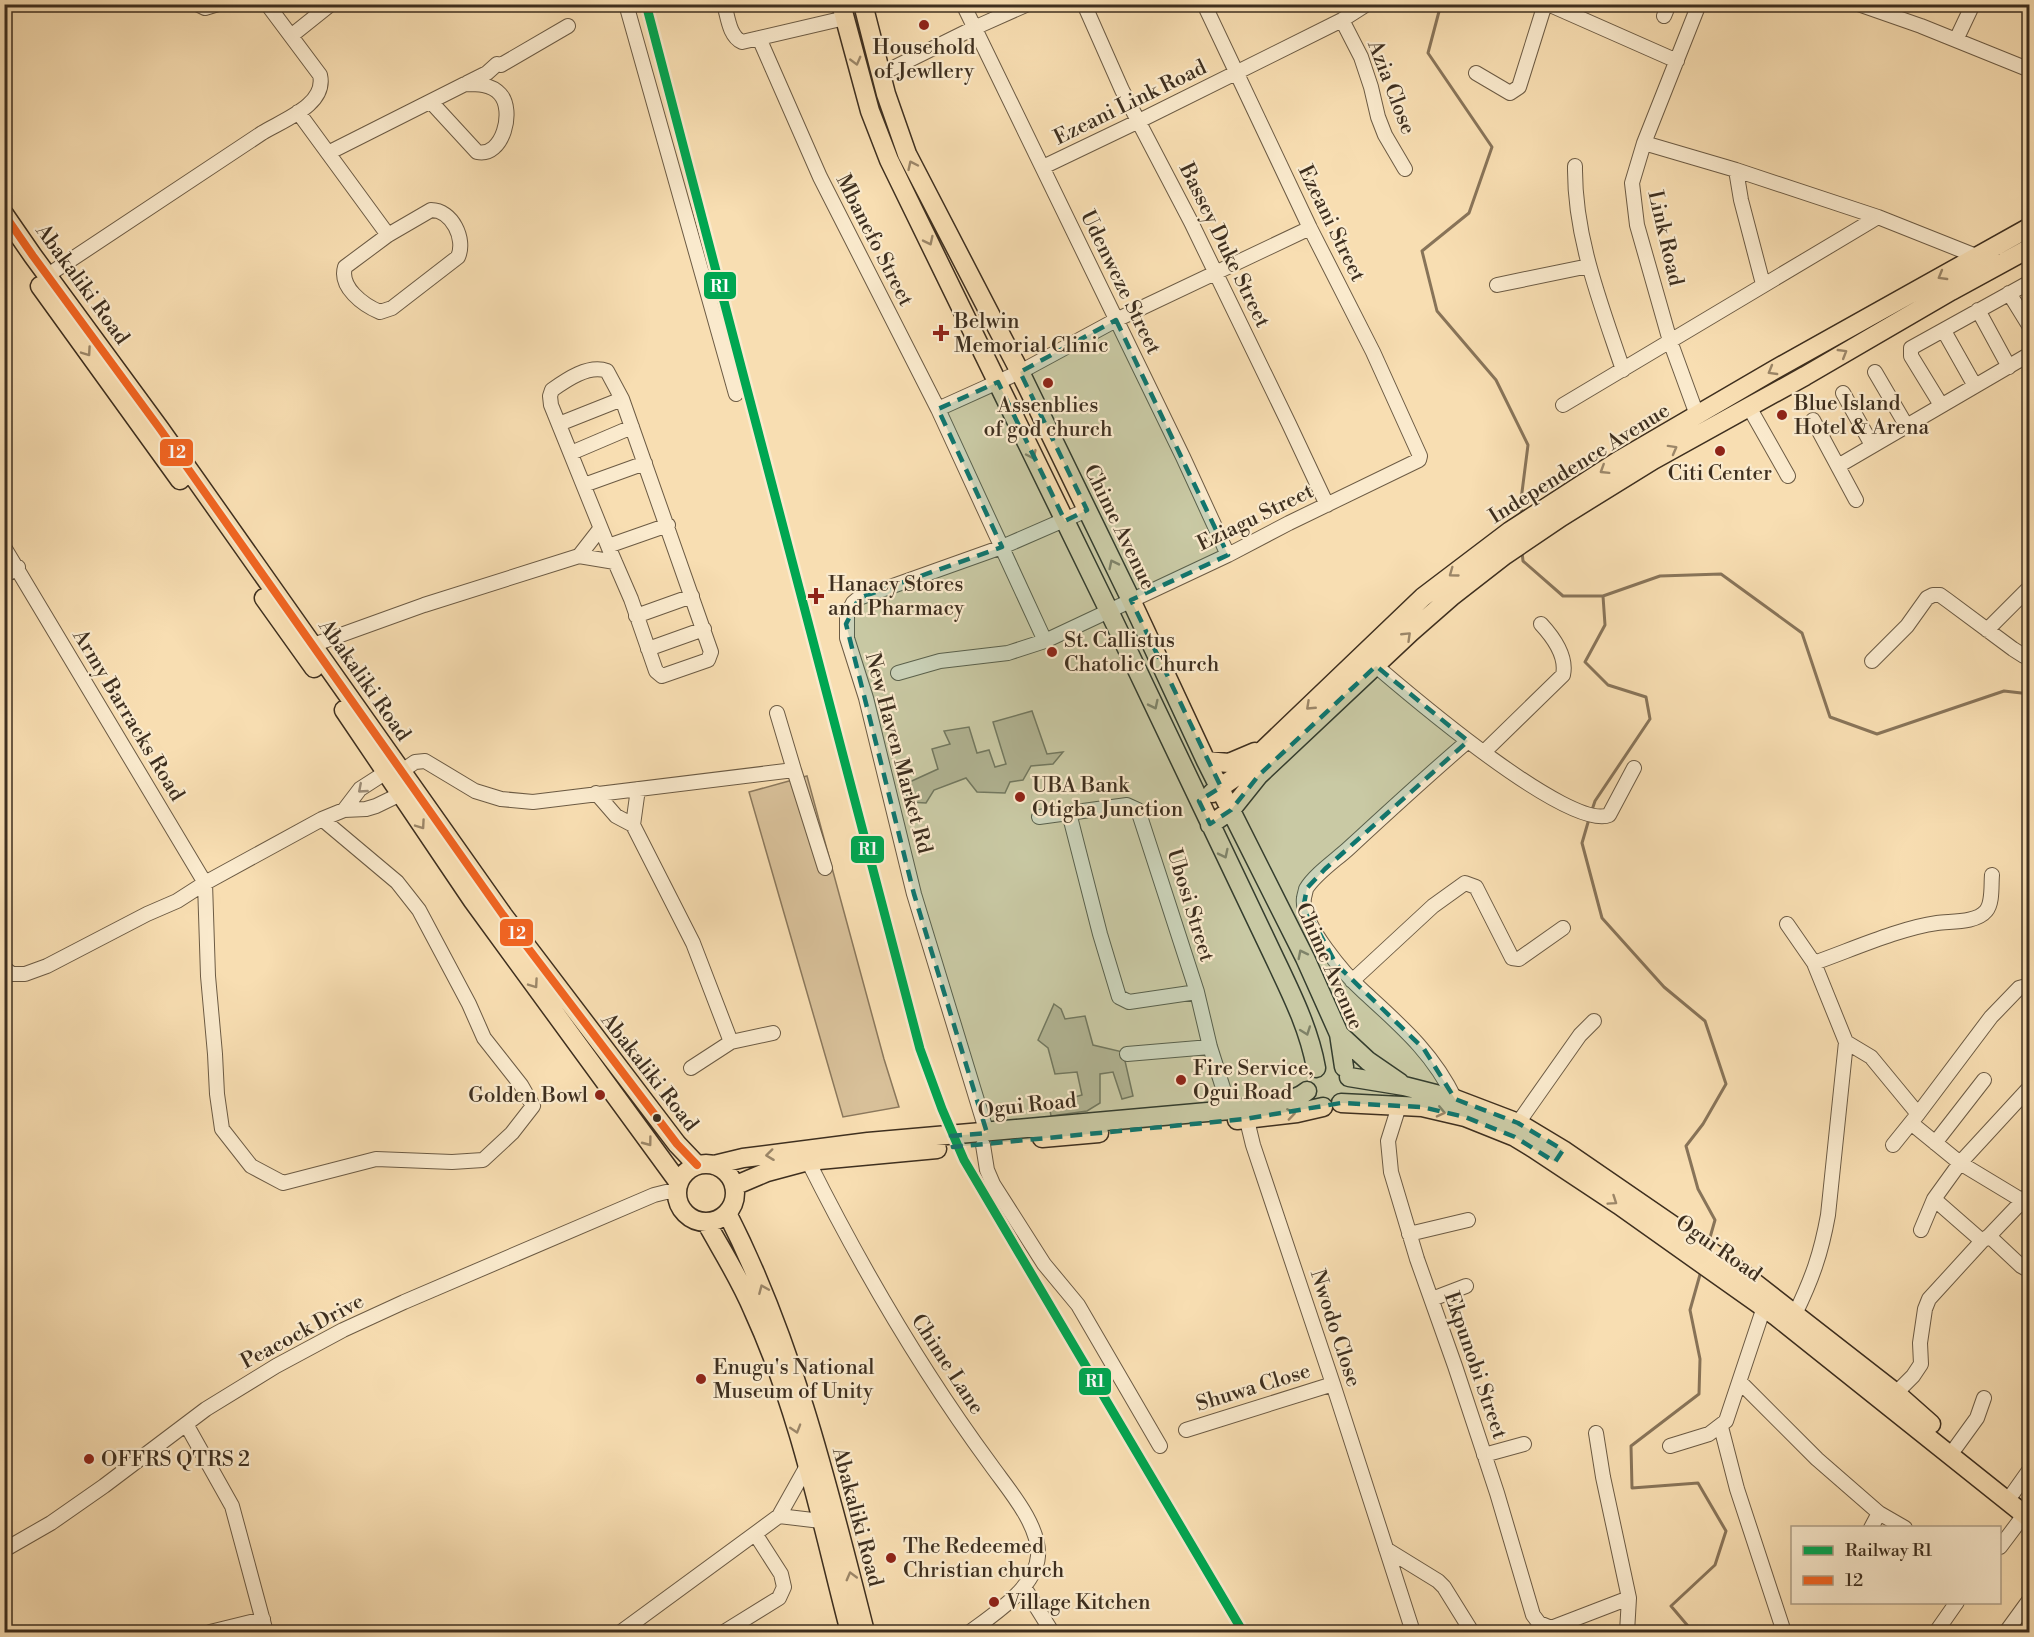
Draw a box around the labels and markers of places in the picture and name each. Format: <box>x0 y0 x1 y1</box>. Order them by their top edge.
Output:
marker: Household of Jewllery <box>917 18 931 32</box>
place label: Household of Jewllery <box>873 35 975 85</box>
place label: Belwin Memorial Clinic <box>953 309 1109 359</box>
marker: Belwin Memorial Clinic <box>932 324 950 342</box>
marker: Assenblies of god church <box>1041 376 1055 390</box>
place label: Blue Island Hotel & Arena <box>1793 391 1929 441</box>
place label: Assenblies of god church <box>983 393 1113 443</box>
marker: Blue Island Hotel & Arena <box>1775 408 1789 422</box>
marker: Citi Center <box>1713 444 1727 458</box>
place label: Citi Center <box>1668 461 1772 487</box>
place label: Hanacy Stores and Pharmacy <box>828 572 965 622</box>
marker: Hanacy Stores and Pharmacy <box>809 589 823 603</box>
place label: St. Callistus Chatolic Church <box>1064 628 1220 678</box>
marker: St. Callistus Chatolic Church <box>1045 645 1059 659</box>
place label: UBA Bank Otigba Junction <box>1032 773 1184 823</box>
marker: UBA Bank Otigba Junction <box>1013 790 1027 804</box>
place label: Fire Service, Ogui Road <box>1193 1056 1313 1106</box>
marker: Fire Service, Ogui Road <box>1174 1073 1188 1087</box>
place label: Golden Bowl <box>468 1083 588 1109</box>
marker: Golden Bowl <box>593 1088 607 1102</box>
unlabelled marker <box>651 1112 663 1124</box>
place label: Enugu's National Museum of Unity <box>713 1355 875 1405</box>
marker: Enugu's National Museum of Unity <box>694 1372 708 1386</box>
place label: OFFRS QTRS 2 <box>101 1447 250 1473</box>
marker: OFFRS QTRS 2 <box>82 1452 96 1466</box>
place label: The Redeemed Christian church <box>903 1534 1065 1584</box>
marker: The Redeemed Christian church <box>884 1551 898 1565</box>
place label: Village Kitchen <box>1005 1590 1151 1616</box>
marker: Village Kitchen <box>987 1595 1001 1609</box>

